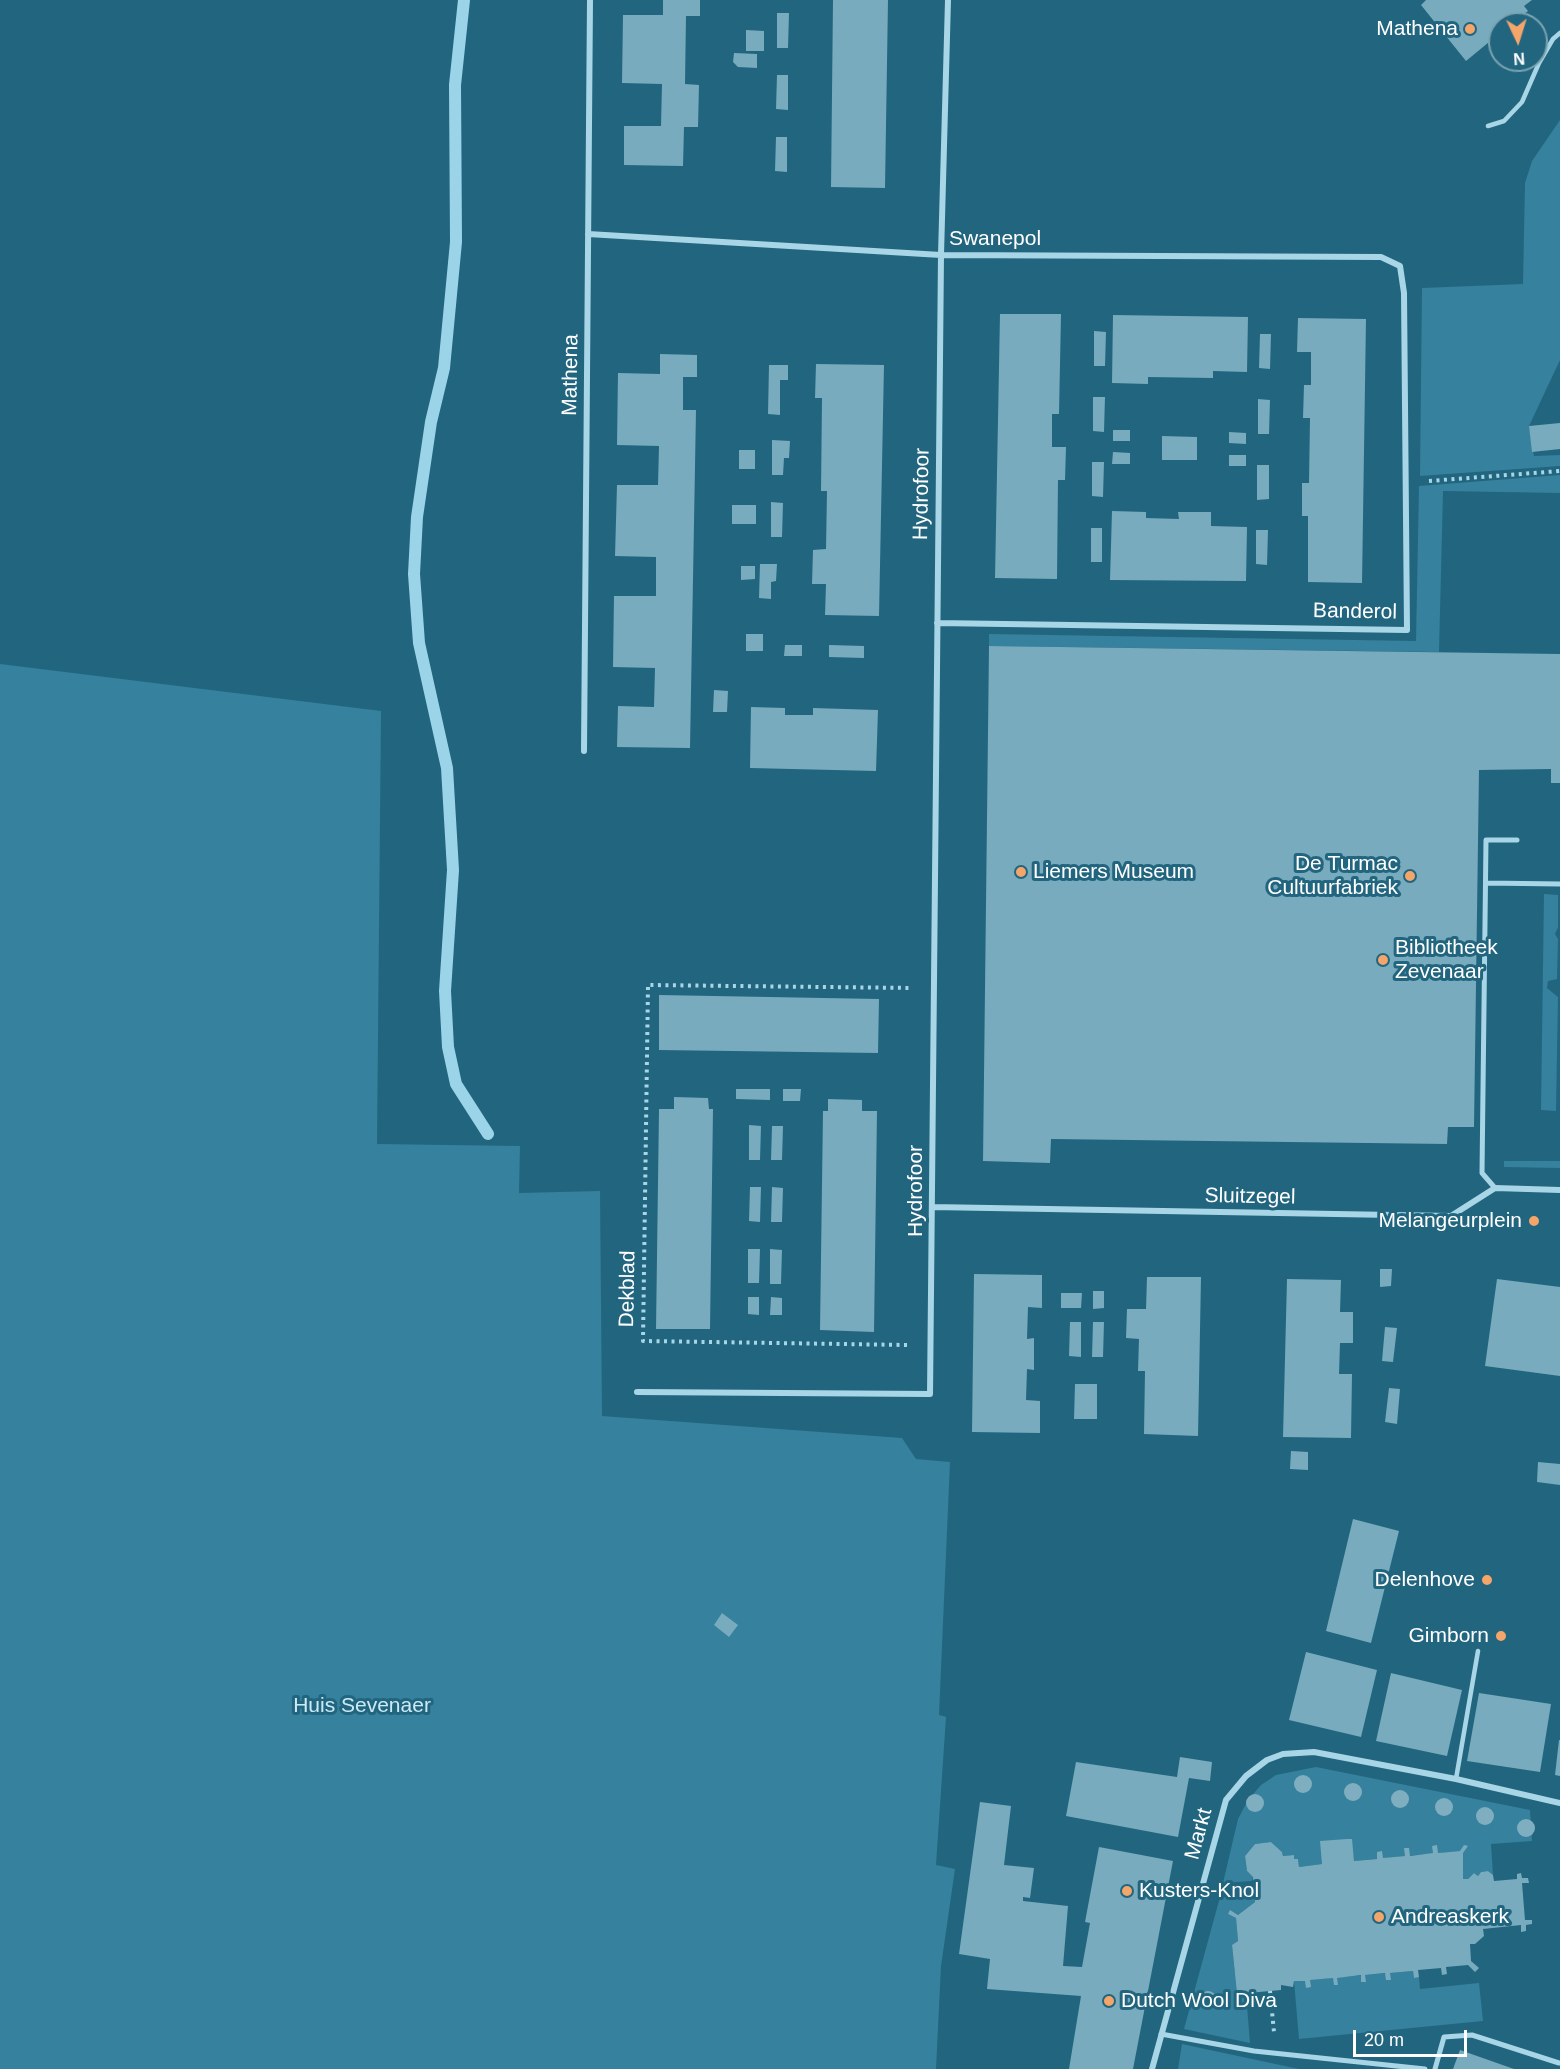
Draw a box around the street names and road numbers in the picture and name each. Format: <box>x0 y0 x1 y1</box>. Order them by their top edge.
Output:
street label: Swanepol <box>949 226 1041 252</box>
street label: Mathena <box>558 334 584 416</box>
street label: Hydrofoor <box>909 448 935 540</box>
street label: Banderol <box>1313 599 1397 625</box>
street label: Hydrofoor <box>903 1145 929 1237</box>
street label: Sluitzegel <box>1204 1184 1296 1210</box>
street label: Dekblad <box>615 1250 641 1328</box>
street label: Markt <box>1180 1805 1218 1863</box>

